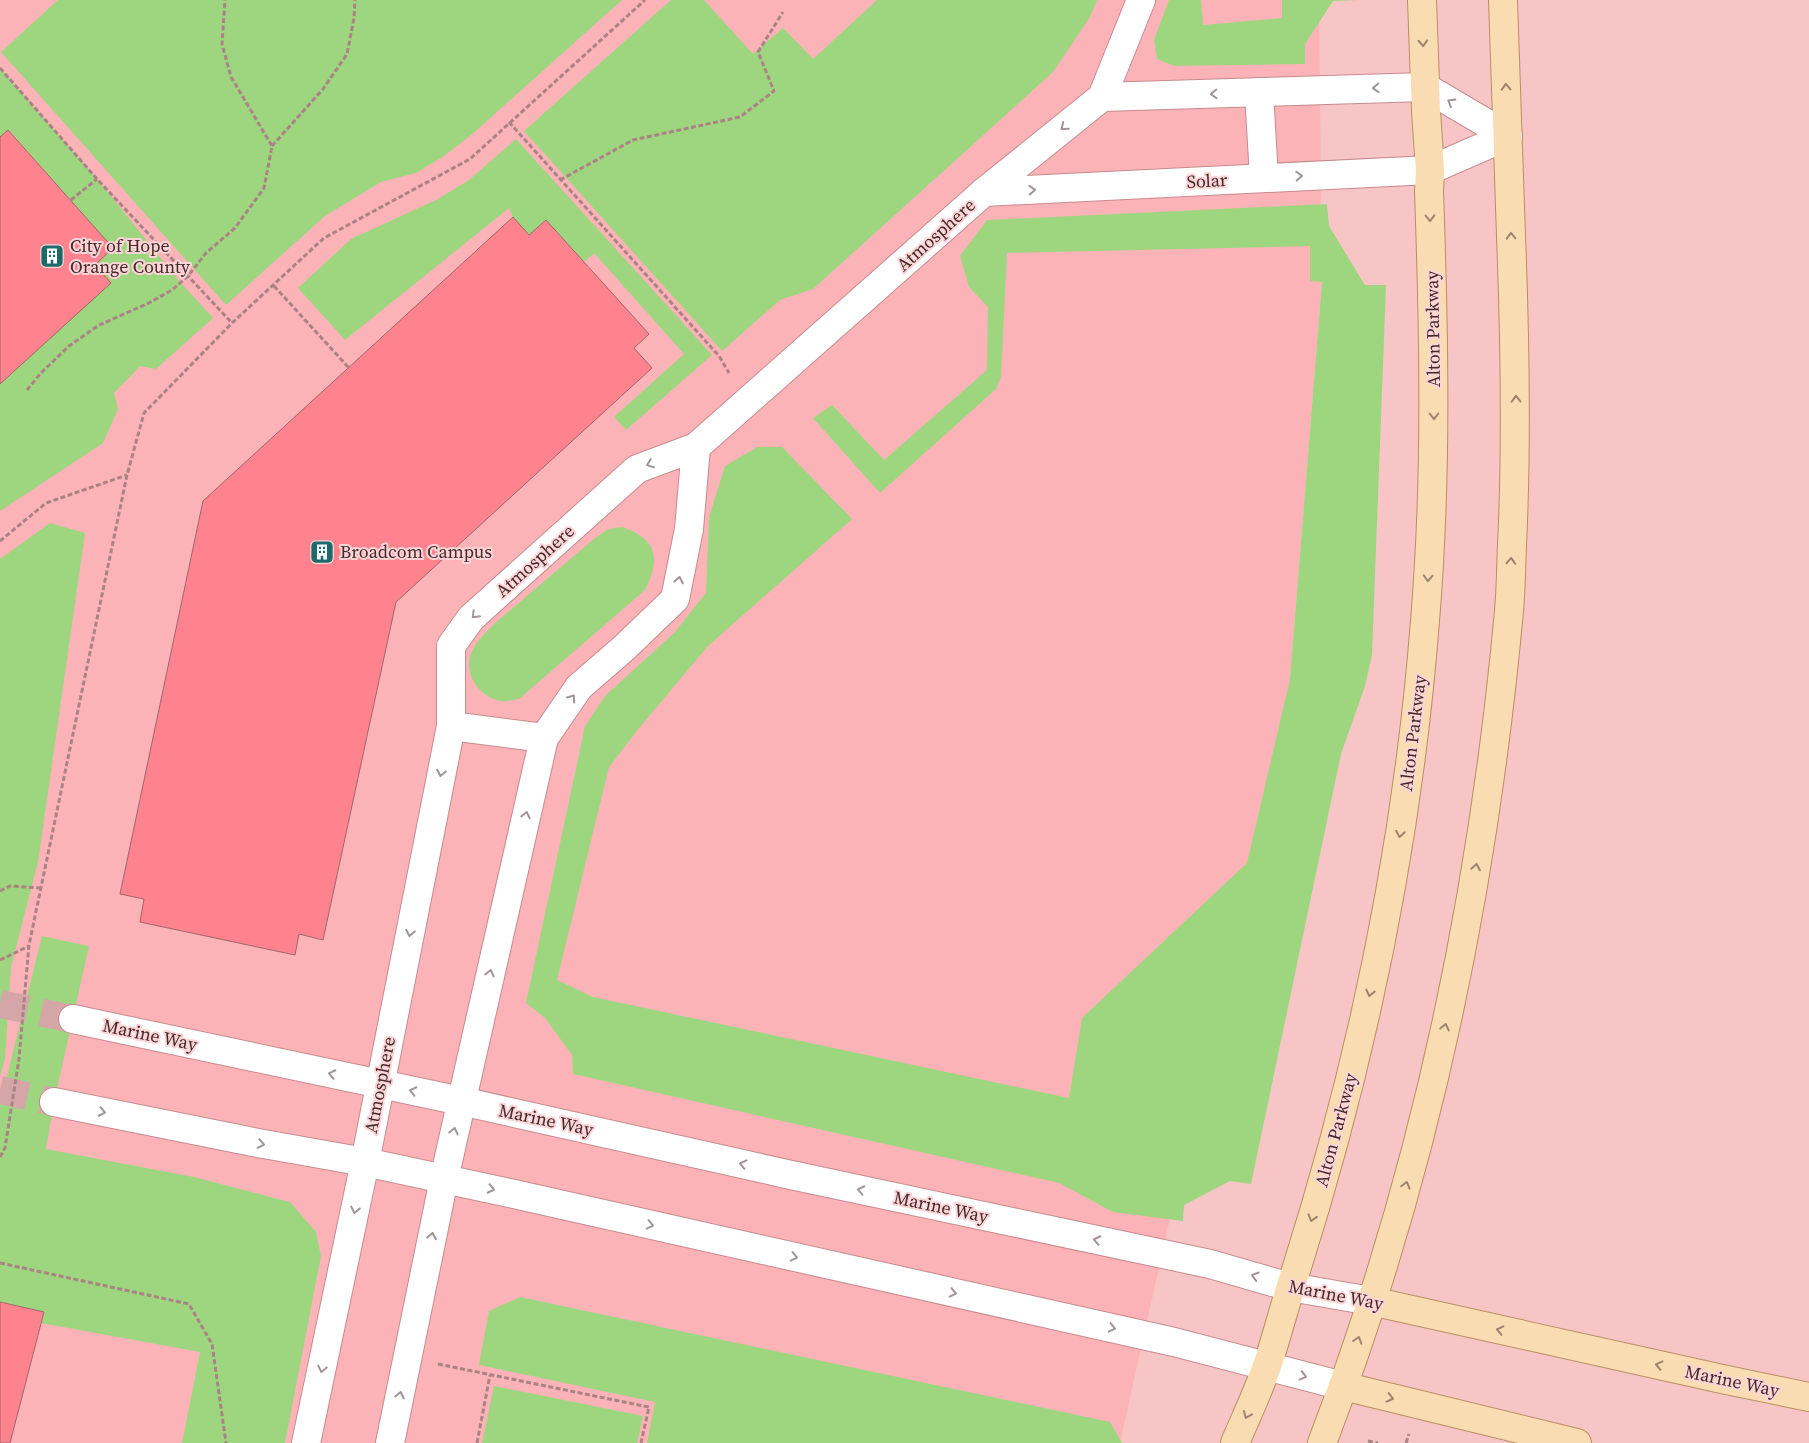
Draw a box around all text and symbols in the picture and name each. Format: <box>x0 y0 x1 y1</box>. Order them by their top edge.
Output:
one-way arrow <box>1418 40 1428 48</box>
one-way arrow <box>1372 83 1380 94</box>
one-way arrow <box>1501 83 1511 90</box>
one-way arrow <box>1210 88 1218 99</box>
one-way arrow <box>1448 99 1457 109</box>
one-way arrow <box>1061 122 1070 130</box>
street label: Solar <box>1186 167 1228 194</box>
one-way arrow <box>1296 171 1304 182</box>
one-way arrow <box>1029 185 1037 195</box>
street label: Atmosphere <box>891 193 980 277</box>
one-way arrow <box>1425 214 1435 222</box>
one-way arrow <box>1506 232 1516 240</box>
place label: City of Hope Orange County <box>70 233 191 279</box>
building icon: City of Hope Orange County <box>39 243 65 269</box>
street label: Alton Parkway <box>1419 270 1446 388</box>
one-way arrow <box>1511 395 1521 402</box>
one-way arrow <box>1429 412 1439 420</box>
one-way arrow <box>647 459 655 469</box>
street label: Atmosphere <box>490 519 579 603</box>
building icon: Broadcom Campus <box>309 539 335 565</box>
place label: Broadcom Campus <box>340 539 492 564</box>
one-way arrow <box>1506 557 1517 565</box>
one-way arrow <box>1422 574 1433 582</box>
one-way arrow <box>673 576 683 584</box>
one-way arrow <box>472 610 481 619</box>
street label: Alton Parkway <box>1393 673 1432 792</box>
one-way arrow <box>566 694 575 703</box>
one-way arrow <box>436 769 447 778</box>
one-way arrow <box>521 810 531 819</box>
one-way arrow <box>1395 830 1406 838</box>
one-way arrow <box>1470 863 1480 872</box>
one-way arrow <box>405 929 416 937</box>
one-way arrow <box>484 969 495 977</box>
one-way arrow <box>1365 989 1376 998</box>
street label: Marine Way <box>101 1012 200 1057</box>
one-way arrow <box>1439 1022 1450 1031</box>
street label: Atmosphere <box>358 1034 401 1135</box>
one-way arrow <box>328 1069 336 1080</box>
street label: Alton Parkway <box>1308 1069 1363 1189</box>
one-way arrow <box>409 1087 418 1097</box>
street label: Marine Way <box>497 1097 596 1142</box>
one-way arrow <box>98 1106 107 1116</box>
one-way arrow <box>448 1127 459 1136</box>
one-way arrow <box>257 1138 266 1149</box>
one-way arrow <box>738 1159 747 1170</box>
one-way arrow <box>1400 1180 1411 1189</box>
one-way arrow <box>487 1184 496 1194</box>
street label: Marine Way <box>892 1184 991 1229</box>
one-way arrow <box>856 1185 865 1196</box>
one-way arrow <box>350 1206 360 1215</box>
one-way arrow <box>1308 1214 1318 1222</box>
one-way arrow <box>646 1219 654 1230</box>
one-way arrow <box>427 1232 437 1240</box>
one-way arrow <box>1092 1235 1101 1246</box>
one-way arrow <box>790 1251 799 1262</box>
one-way arrow <box>1251 1272 1260 1282</box>
street label: Marine Way <box>1287 1273 1386 1316</box>
one-way arrow <box>949 1287 957 1297</box>
one-way arrow <box>1107 1322 1116 1333</box>
one-way arrow <box>1495 1325 1504 1336</box>
one-way arrow <box>1353 1336 1363 1344</box>
street label: Marine Way <box>1683 1358 1782 1403</box>
one-way arrow <box>1654 1360 1663 1371</box>
one-way arrow <box>317 1365 327 1374</box>
one-way arrow <box>1299 1370 1308 1381</box>
one-way arrow <box>395 1391 405 1400</box>
one-way arrow <box>1386 1392 1395 1403</box>
one-way arrow <box>1242 1410 1253 1419</box>

